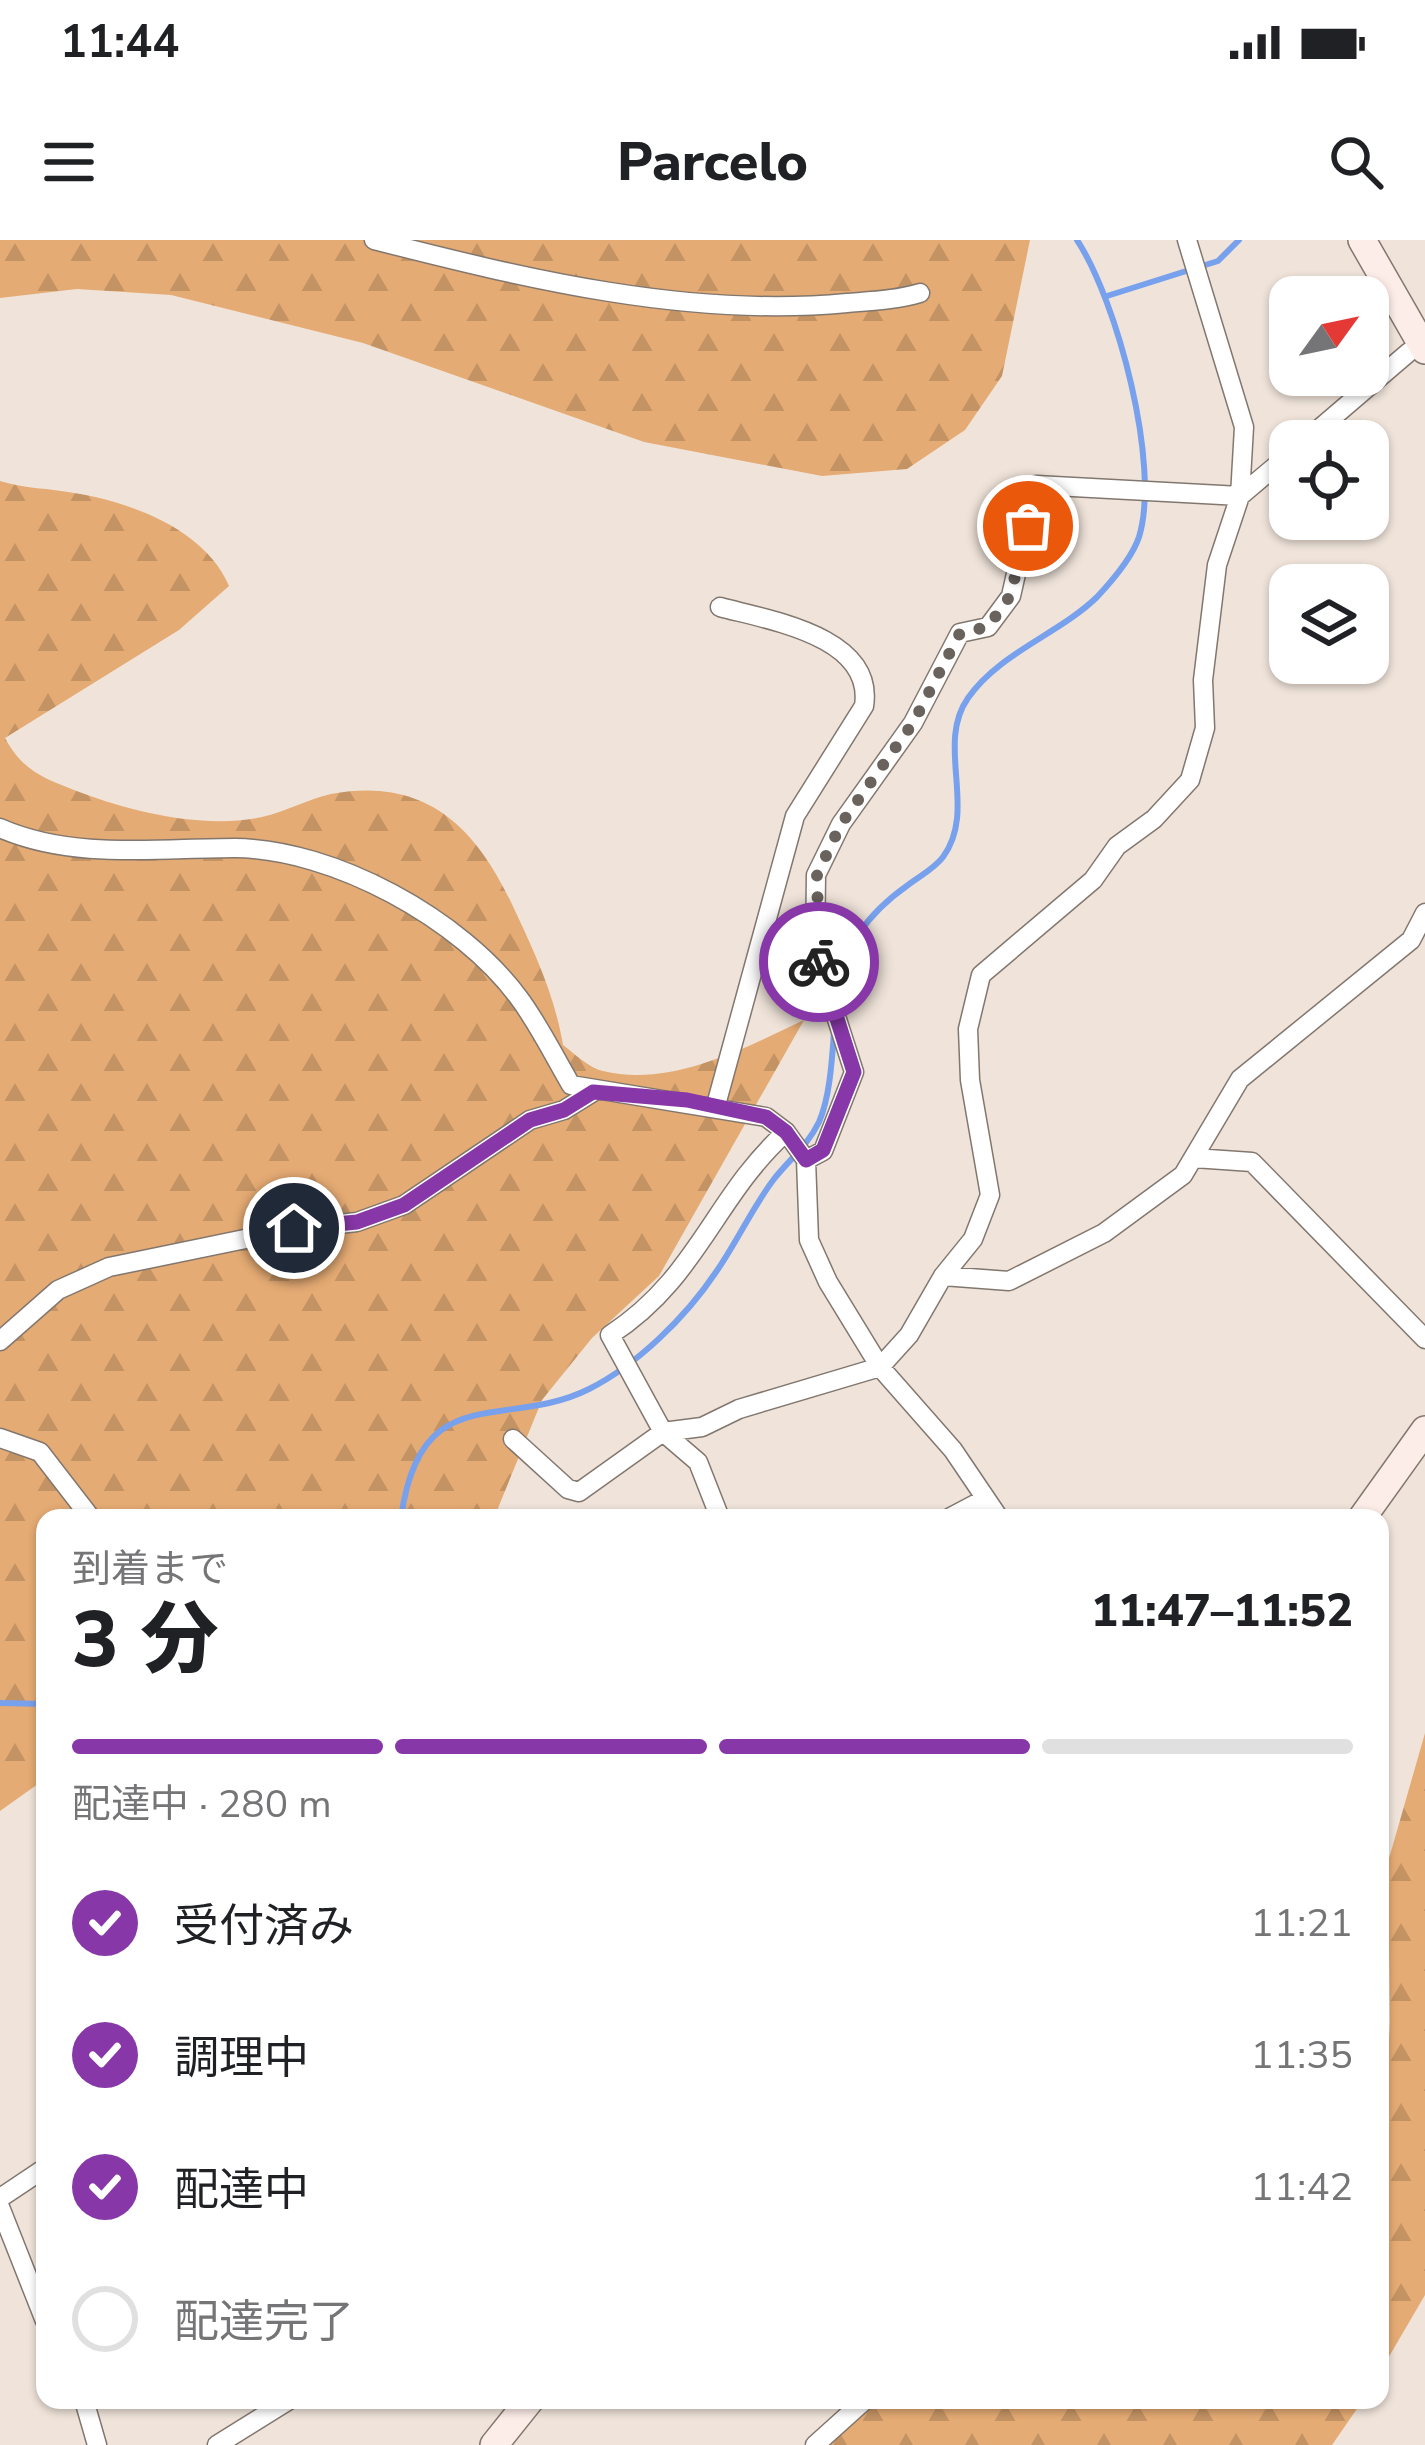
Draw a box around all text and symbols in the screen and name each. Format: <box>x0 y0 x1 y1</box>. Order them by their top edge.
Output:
text: 11:44 <box>60 12 179 73</box>
text: Parcelo <box>617 125 808 199</box>
icon: menu <box>36 129 102 195</box>
icon: search <box>1323 129 1389 195</box>
north arrow <box>1269 276 1389 396</box>
map controls <box>1269 276 1389 684</box>
button: locate <box>1269 420 1389 540</box>
pin <box>977 475 1079 577</box>
icon: bag <box>995 493 1061 559</box>
button: layers <box>1269 564 1389 684</box>
courier <box>759 902 879 1022</box>
icon: bike <box>786 929 852 995</box>
pin <box>243 1177 345 1279</box>
icon: home <box>261 1195 327 1261</box>
text: 到着まで <box>72 1543 228 1596</box>
text: 11:47–11:52 <box>1091 1581 1353 1642</box>
text: 3 分 <box>72 1587 218 1694</box>
text: 配達中 · 280 m <box>72 1778 332 1831</box>
icon: check <box>72 1890 138 1956</box>
text: 受付済み <box>174 1896 354 1957</box>
text: 11:21 <box>1251 1897 1353 1950</box>
icon: check <box>72 2022 138 2088</box>
text: 調理中 <box>174 2028 309 2089</box>
text: 11:35 <box>1251 2029 1353 2082</box>
icon: check <box>72 2154 138 2220</box>
text: 配達中 <box>174 2160 309 2221</box>
text: 11:42 <box>1251 2161 1353 2214</box>
text: 配達完了 <box>174 2292 354 2353</box>

